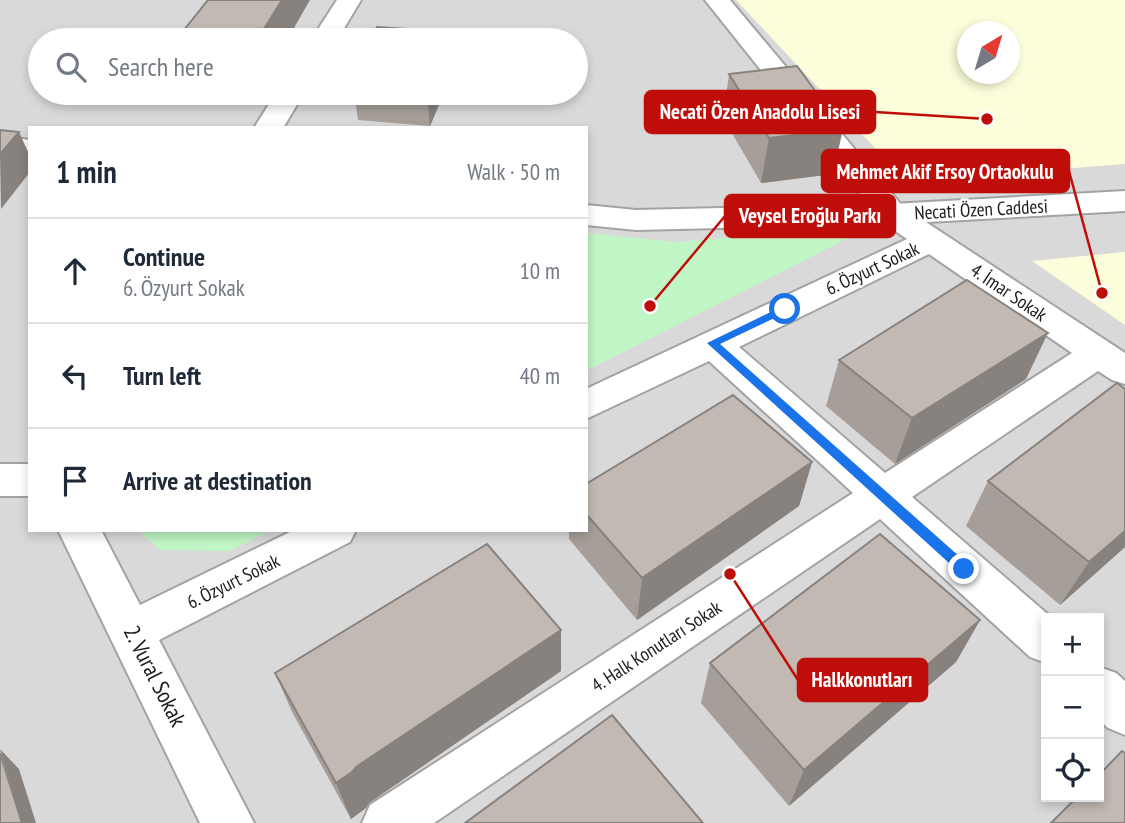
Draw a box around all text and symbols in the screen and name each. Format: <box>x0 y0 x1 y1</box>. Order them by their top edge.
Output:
north arrow <box>957 21 1020 84</box>
search box <box>28 28 588 105</box>
icon: search <box>52 48 90 86</box>
text: Search here <box>108 50 214 83</box>
callout: Necati Özen Anadolu Lisesi <box>645 91 875 133</box>
text: Necati Özen Anadolu Lisesi <box>660 98 860 125</box>
callout: Mehmet Akif Ersoy Ortaokulu <box>822 150 1069 192</box>
text: 1 min <box>56 152 117 191</box>
text: Walk · 50 m <box>467 157 560 186</box>
text: Mehmet Akif Ersoy Ortaokulu <box>836 158 1054 185</box>
street label: Necati Özen Caddesi <box>914 194 1048 224</box>
callout: Veysel Eroğlu Parkı <box>725 195 895 237</box>
text: Veysel Eroğlu Parkı <box>738 202 881 229</box>
street label: 6. Özyurt Sokak <box>821 236 923 300</box>
text: Continue <box>123 240 205 273</box>
icon: ahead <box>56 252 94 290</box>
text: 10 m <box>519 256 560 285</box>
street label: 4. İmar Sokak <box>966 258 1052 327</box>
text: 6. Özyurt Sokak <box>123 273 245 302</box>
route start <box>769 293 800 324</box>
icon: left <box>56 357 94 395</box>
text: Turn left <box>123 359 201 392</box>
text: 40 m <box>519 361 560 390</box>
icon: arrive <box>56 462 94 500</box>
text: Arrive at destination <box>123 464 312 497</box>
street label: 6. Özyurt Sokak <box>183 548 284 614</box>
route end <box>948 553 979 584</box>
street label: 4. Halk Konutları Sokak <box>586 595 726 697</box>
map controls <box>1041 613 1104 802</box>
button: + <box>1041 613 1104 676</box>
street label: 2. Vural Sokak <box>118 620 193 731</box>
callout: Halkkonutları <box>798 659 927 701</box>
text: Halkkonutları <box>812 666 912 693</box>
button: − <box>1041 676 1104 739</box>
button: locate <box>1041 739 1104 802</box>

